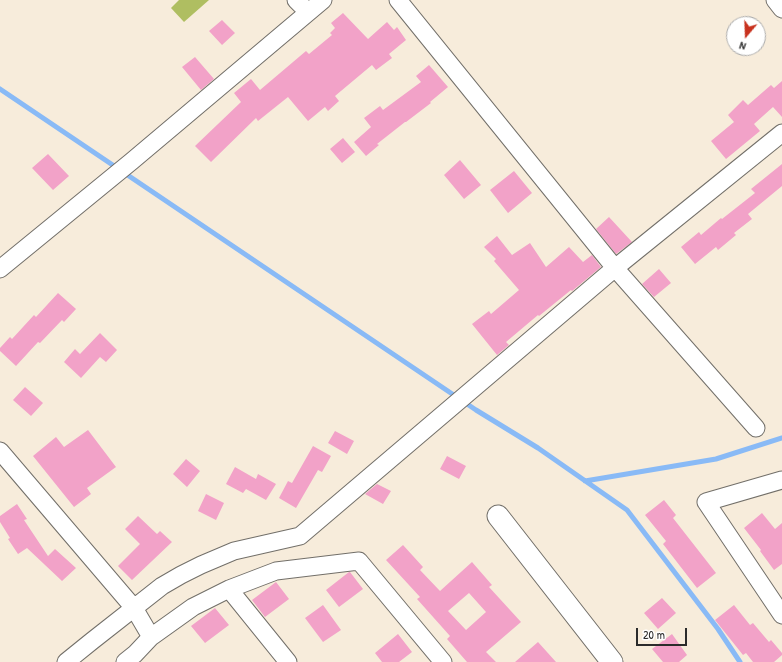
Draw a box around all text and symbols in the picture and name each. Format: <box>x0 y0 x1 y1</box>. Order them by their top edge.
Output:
north arrow <box>726 16 766 56</box>
text: N <box>737 39 747 54</box>
scale bar <box>638 620 689 646</box>
text: 20 m <box>643 626 665 643</box>

